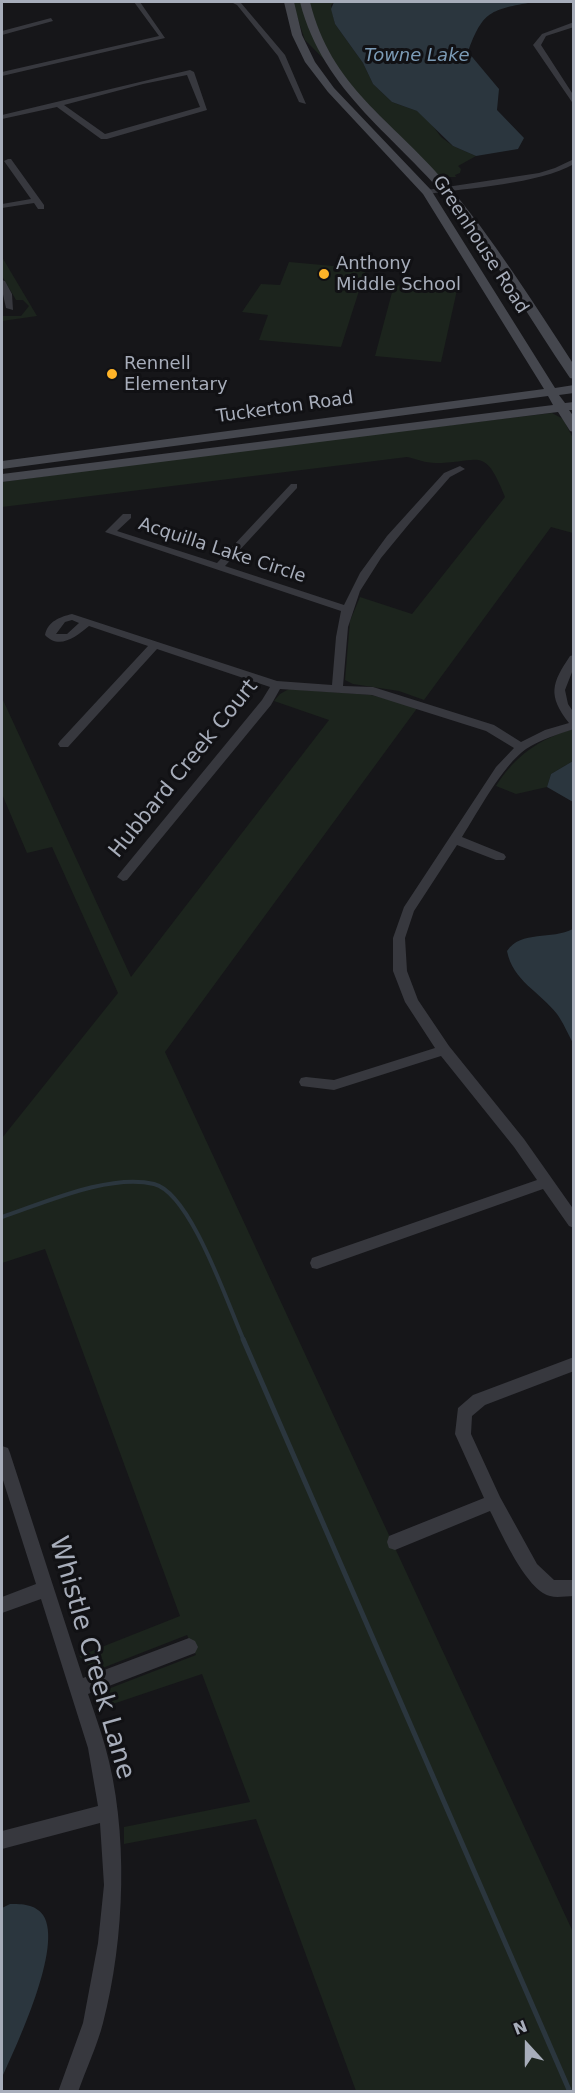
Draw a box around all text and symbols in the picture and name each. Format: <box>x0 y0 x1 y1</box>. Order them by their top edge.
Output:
water label: Towne Lake <box>364 45 470 67</box>
street label: Greenhouse Road <box>427 172 533 318</box>
place label: Anthony Middle School <box>336 253 461 296</box>
marker: Anthony Middle School <box>317 267 331 281</box>
place label: Rennell Elementary <box>124 353 228 395</box>
marker: Rennell Elementary <box>105 367 119 381</box>
street label: Tuckerton Road <box>215 388 355 428</box>
street label: Acquilla Lake Circle <box>136 514 308 588</box>
street label: Hubbard Creek Court <box>104 675 264 863</box>
street label: Whistle Creek Lane <box>41 1533 141 1783</box>
north arrow <box>497 2015 557 2075</box>
text: N <box>511 2016 530 2039</box>

